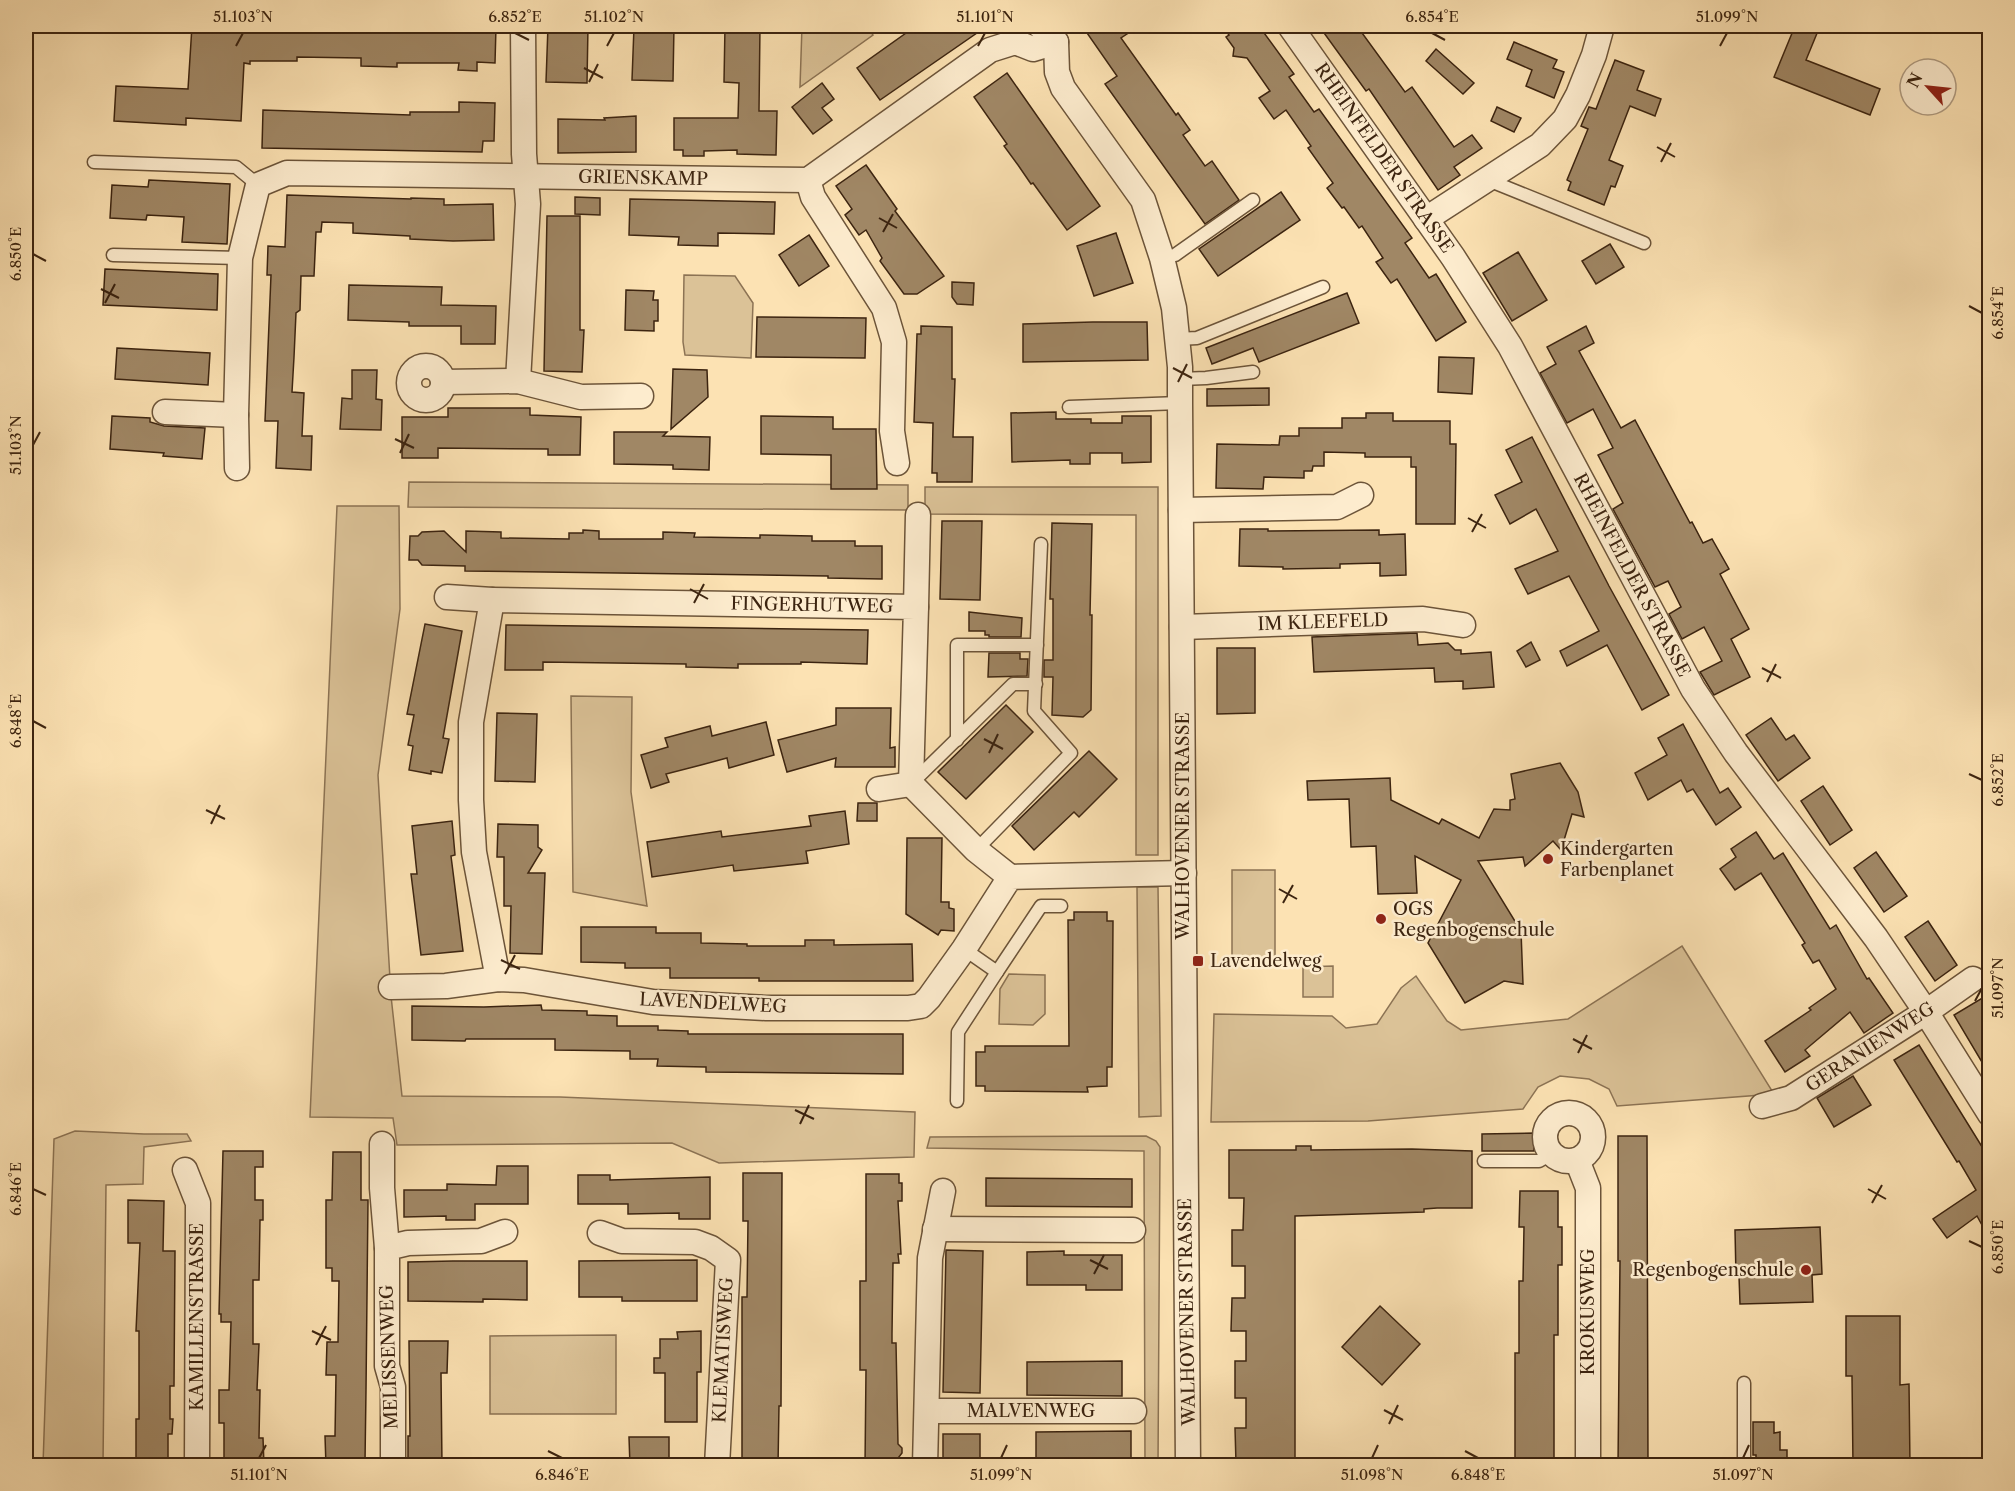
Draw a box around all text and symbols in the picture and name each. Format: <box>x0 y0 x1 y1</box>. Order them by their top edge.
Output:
text: 51.103°N <box>213 7 273 26</box>
text: 6.852°E <box>488 7 542 26</box>
text: 51.102°N <box>584 7 644 26</box>
text: 51.101°N <box>956 7 1014 26</box>
text: 6.854°E <box>1405 7 1459 26</box>
text: 51.099°N <box>1696 7 1758 26</box>
north arrow <box>1898 57 1958 117</box>
street label: RHEINFELDER STRASSE <box>1310 59 1458 257</box>
text: N <box>1903 69 1927 91</box>
street label: GRIENSKAMP <box>578 166 708 190</box>
text: 6.850°E <box>6 227 25 281</box>
text: 6.854°E <box>1988 286 2007 340</box>
text: 51.103°N <box>6 415 25 475</box>
street label: RHEINFELDER STRASSE <box>1569 470 1695 680</box>
street label: FINGERHUTWEG <box>731 593 894 617</box>
street label: IM KLEEFELD <box>1257 609 1389 635</box>
text: 6.848°E <box>6 694 25 748</box>
street label: WALHOVENER STRASSE <box>1172 712 1194 941</box>
text: 6.852°E <box>1988 753 2007 807</box>
place label: Kindergarten Farbenplanet <box>1560 838 1675 881</box>
marker: Kindergarten Farbenplanet <box>1541 852 1555 866</box>
place label: OGS Regenbogenschule <box>1393 898 1555 941</box>
marker: OGS Regenbogenschule <box>1374 912 1388 926</box>
place label: Lavendelweg <box>1210 950 1322 972</box>
marker: Lavendelweg <box>1191 954 1205 968</box>
text: 51.097°N <box>1988 957 2007 1019</box>
street label: LAVENDELWEG <box>639 988 788 1018</box>
street label: GERANIENWEG <box>1802 997 1939 1097</box>
text: 6.846°E <box>6 1162 25 1216</box>
street label: WALHOVENER STRASSE <box>1174 1198 1200 1427</box>
text: 6.850°E <box>1988 1220 2007 1274</box>
street label: KAMILLENSTRASSE <box>186 1223 208 1411</box>
street label: KROKUSWEG <box>1577 1248 1599 1375</box>
place label: Regenbogenschule <box>1632 1259 1794 1281</box>
marker: Regenbogenschule <box>1799 1263 1813 1277</box>
street label: KLEMATISWEG <box>708 1276 738 1423</box>
street label: MELISSENWEG <box>375 1284 403 1430</box>
street label: MALVENWEG <box>967 1400 1096 1422</box>
text: 51.101°N <box>230 1465 288 1484</box>
text: 6.846°E <box>535 1465 589 1484</box>
text: 51.099°N <box>970 1465 1032 1484</box>
text: 51.098°N <box>1341 1465 1403 1484</box>
text: 6.848°E <box>1451 1465 1505 1484</box>
text: 51.097°N <box>1712 1465 1774 1484</box>

